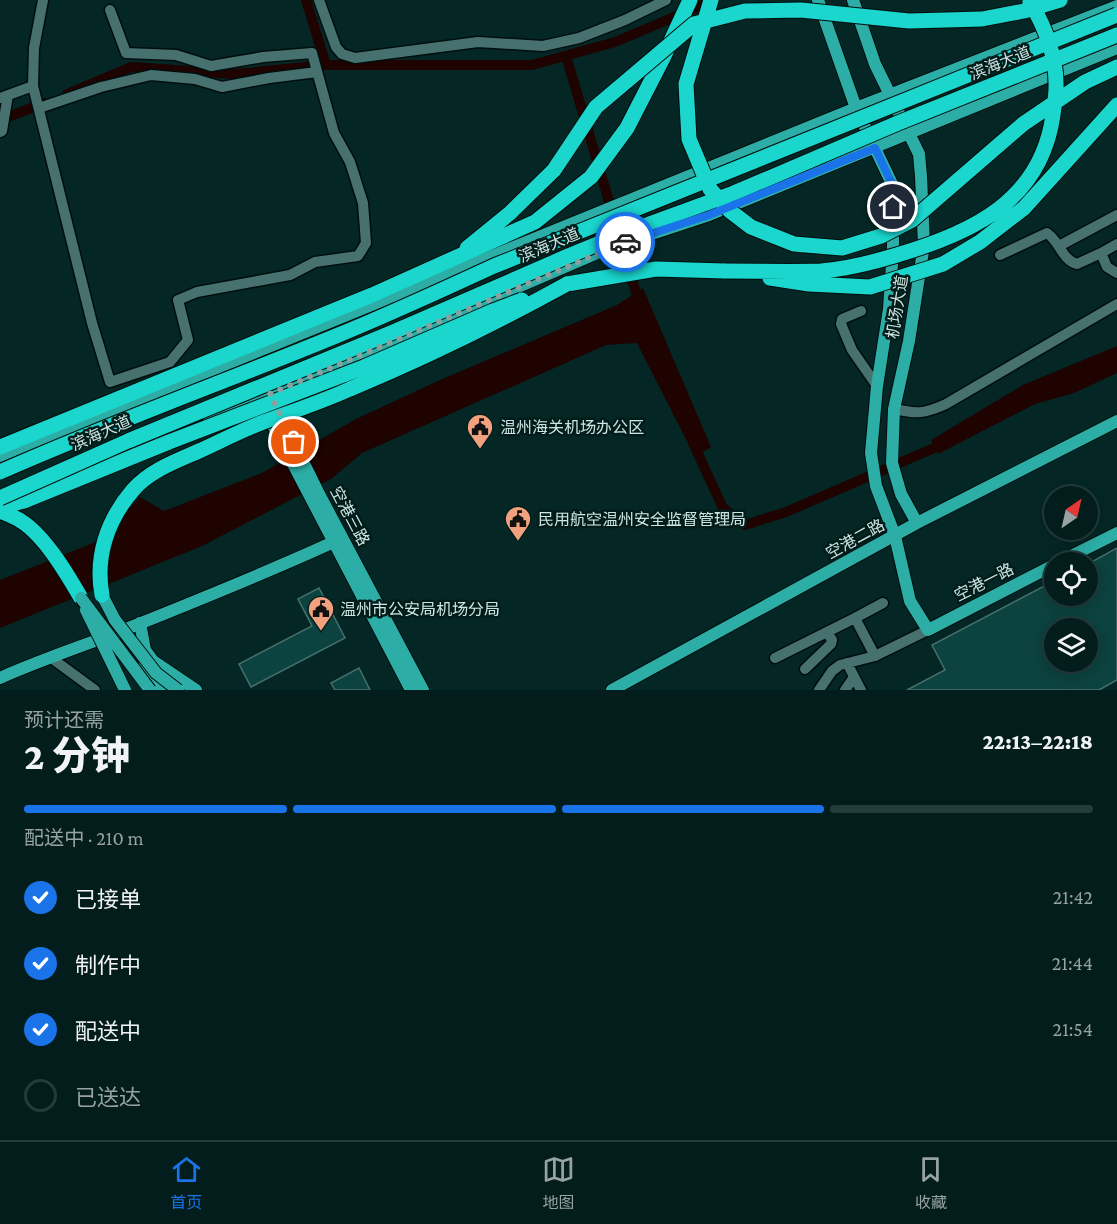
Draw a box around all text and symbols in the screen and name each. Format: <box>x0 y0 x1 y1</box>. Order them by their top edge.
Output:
street label: 滨海大道 <box>967 43 1033 83</box>
pin <box>867 181 918 232</box>
icon: home <box>876 190 909 223</box>
courier <box>595 212 655 272</box>
street label: 滨海大道 <box>516 225 582 265</box>
icon: car <box>609 226 642 259</box>
street label: 机场大道 <box>884 274 910 340</box>
street label: 滨海大道 <box>68 412 134 454</box>
public building icon: 温州海关机场办公区 <box>465 412 495 450</box>
pin <box>268 416 319 467</box>
place label: 温州海关机场办公区 <box>500 419 644 436</box>
icon: bag <box>277 425 310 458</box>
street label: 空港三路 <box>327 484 373 548</box>
north arrow <box>1044 486 1098 540</box>
map controls <box>1044 486 1098 672</box>
public building icon: 民用航空温州安全监督管理局 <box>503 504 533 542</box>
place label: 民用航空温州安全监督管理局 <box>538 511 746 528</box>
street label: 空港二路 <box>823 516 887 562</box>
button: locate <box>1044 552 1098 606</box>
street label: 空港一路 <box>952 560 1016 604</box>
public building icon: 温州市公安局机场分局 <box>306 594 336 632</box>
place label: 温州市公安局机场分局 <box>340 601 500 618</box>
button: layers <box>1044 618 1098 672</box>
text: 预计还需 <box>24 709 104 731</box>
text: 22:13–22:18 <box>983 729 1093 754</box>
text: 2 分钟 <box>24 734 130 777</box>
text: 配送中 · 210 m <box>24 827 144 849</box>
icon: check <box>24 881 57 914</box>
text: 21:42 <box>1053 886 1093 908</box>
text: 已接单 <box>75 887 141 912</box>
icon: check <box>24 947 57 980</box>
text: 21:44 <box>1052 952 1093 974</box>
text: 制作中 <box>75 953 141 978</box>
icon: check <box>24 1013 57 1046</box>
text: 21:54 <box>1053 1018 1093 1040</box>
text: 配送中 <box>75 1019 141 1044</box>
text: 已送达 <box>75 1085 141 1110</box>
tab: 首页 <box>170 1153 203 1213</box>
tab: 地图 <box>542 1153 575 1213</box>
tab: 收藏 <box>914 1153 947 1213</box>

